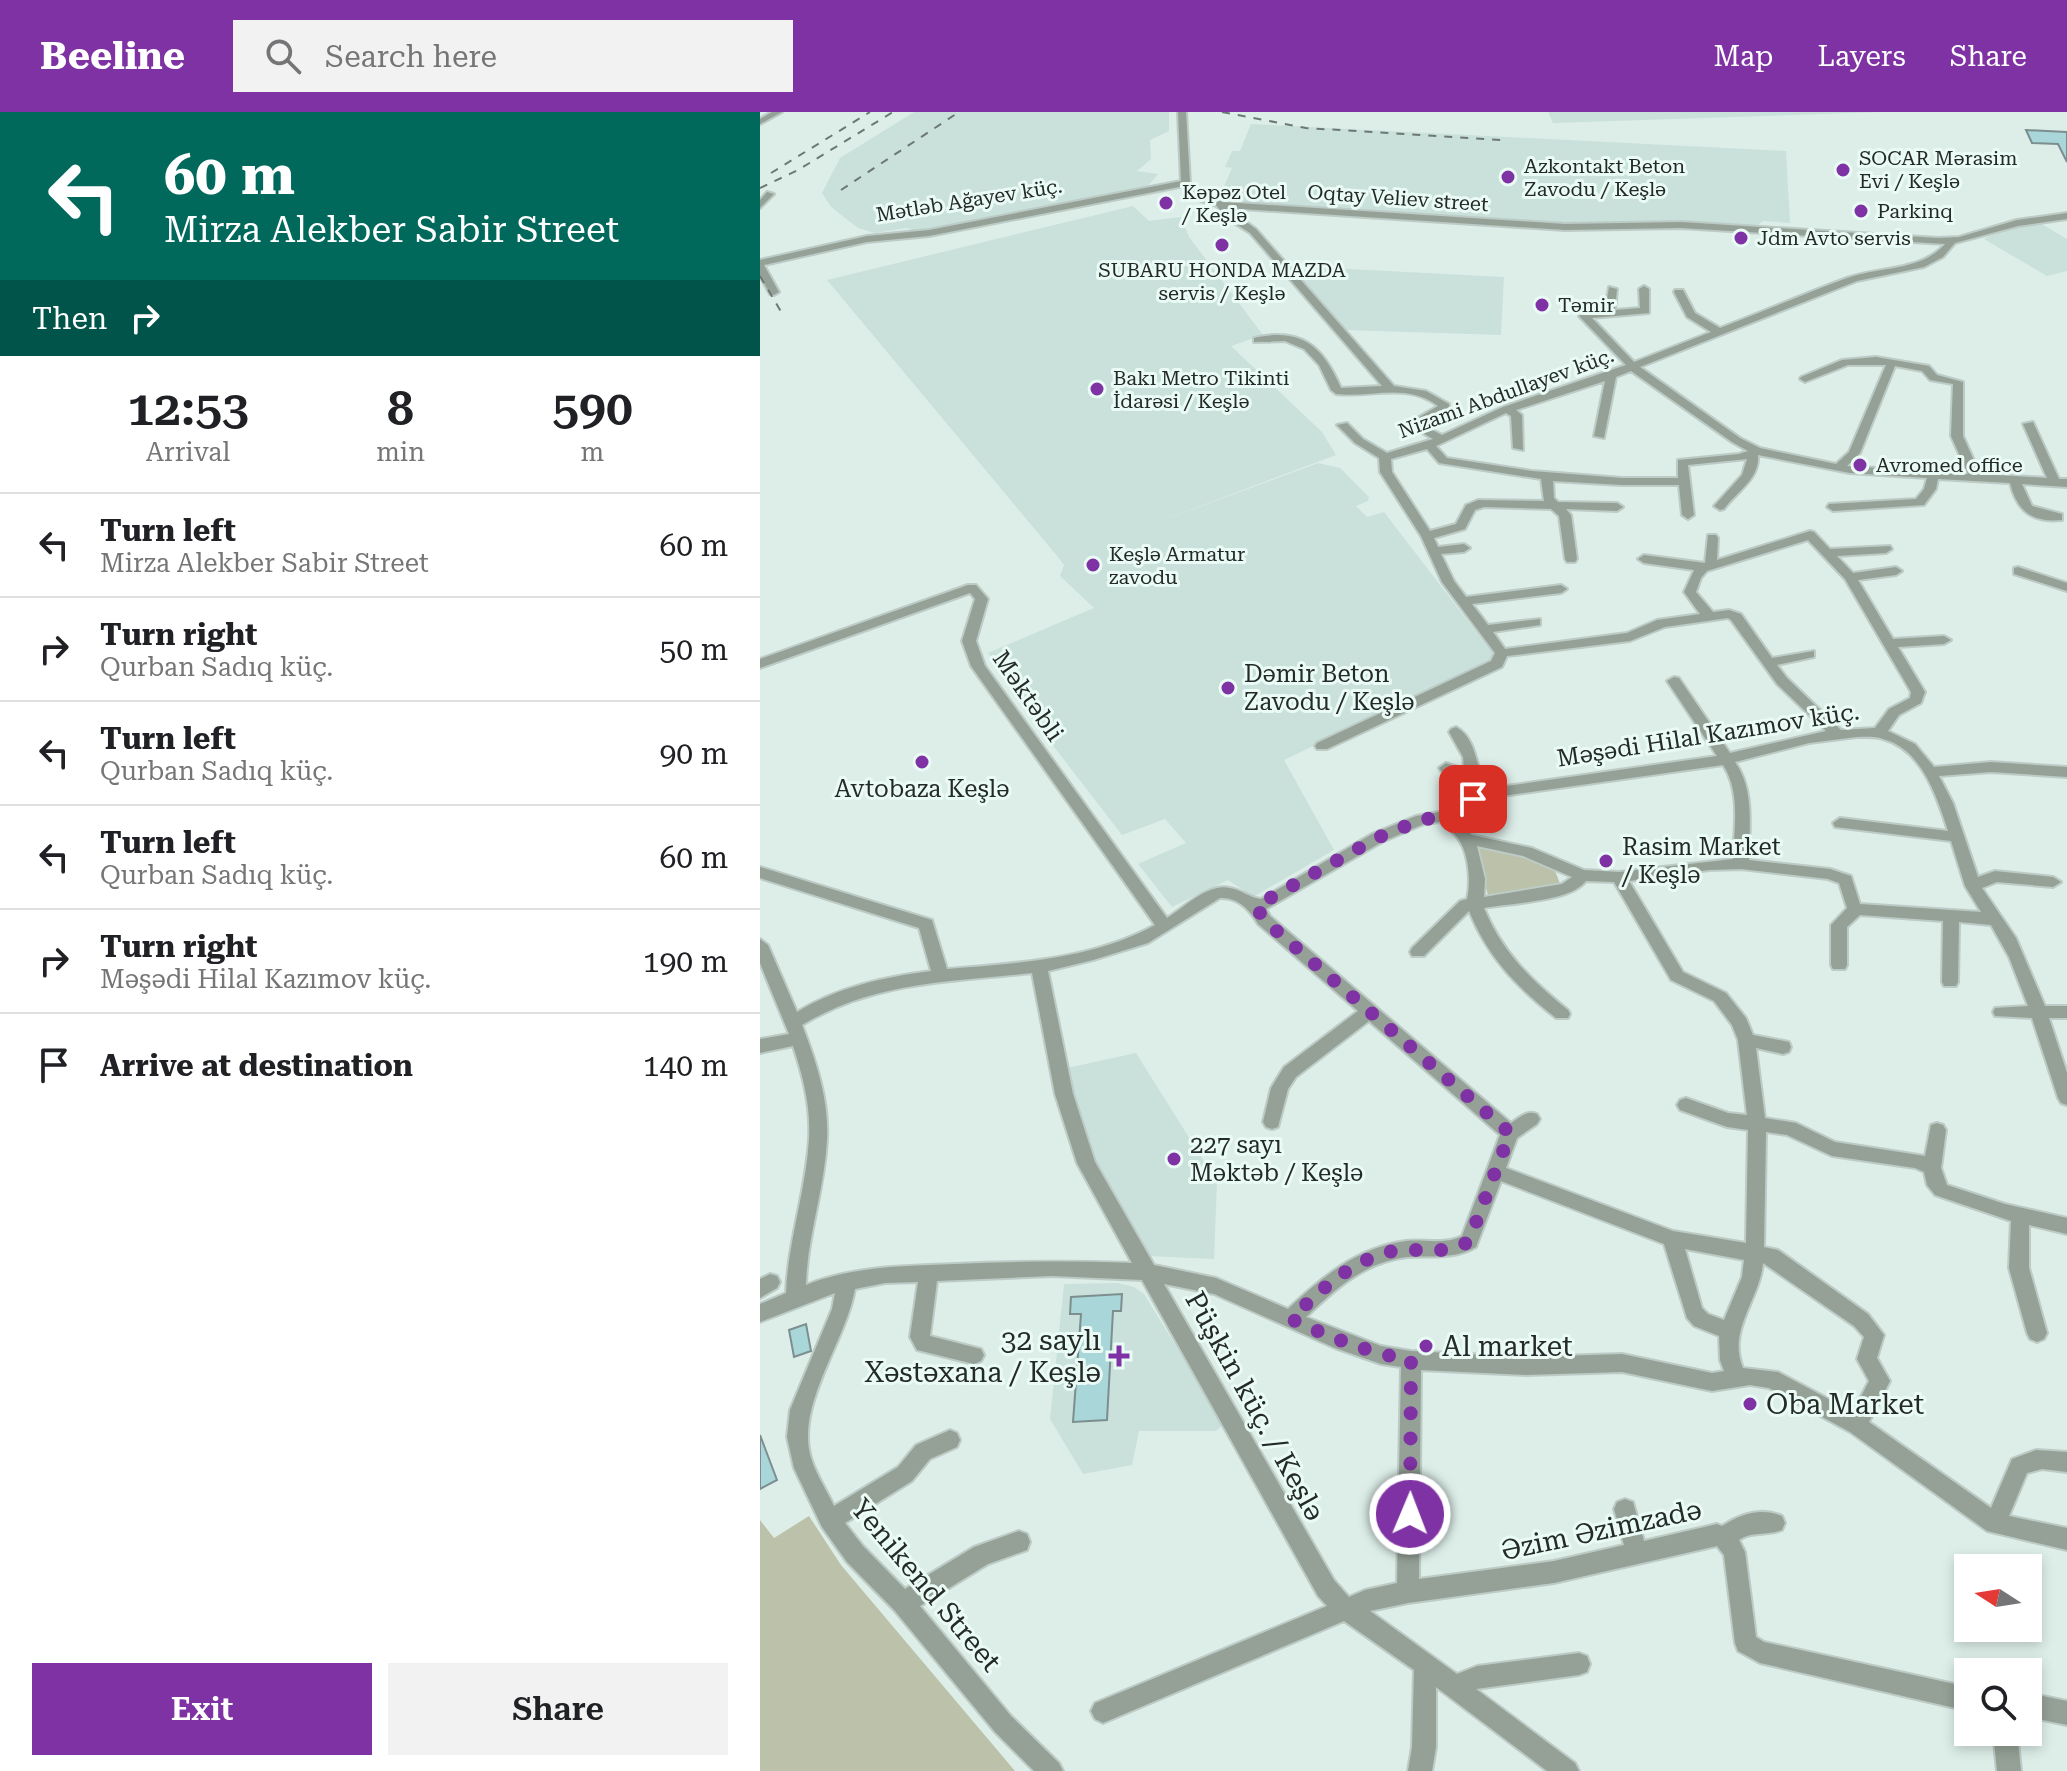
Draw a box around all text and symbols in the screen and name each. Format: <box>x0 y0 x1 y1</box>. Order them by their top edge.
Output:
search box <box>233 20 793 92</box>
text: Beeline <box>40 34 185 78</box>
icon: search <box>261 34 305 78</box>
text: Search here <box>325 39 497 74</box>
text: Map <box>1714 40 1773 73</box>
text: Layers <box>1817 40 1906 73</box>
text: Share <box>1950 40 2027 73</box>
text: 60 m <box>164 142 295 208</box>
icon: left <box>32 144 136 248</box>
place label: SOCAR Mərasim Evi / Keşlə <box>1859 146 2017 193</box>
place label: Azkontakt Beton Zavodu / Keşlə <box>1524 154 1685 201</box>
marker: SOCAR Mərasim Evi / Keşlə <box>1834 161 1852 179</box>
marker: Azkontakt Beton Zavodu / Keşlə <box>1499 168 1517 186</box>
street label: Mətləb Ağayev küç. <box>874 173 1064 227</box>
place label: Kəpəz Otel / Keşlə <box>1181 180 1286 227</box>
street label: Oqtay Veliev street <box>1307 180 1490 216</box>
marker: Kəpəz Otel / Keşlə <box>1157 194 1175 212</box>
place label: Parkinq <box>1877 199 1953 223</box>
marker: Parkinq <box>1852 202 1870 220</box>
text: Mirza Alekber Sabir Street <box>164 209 619 251</box>
place label: Jdm Avto servis <box>1757 226 1911 250</box>
marker: Jdm Avto servis <box>1732 229 1750 247</box>
marker: SUBARU HONDA MAZDA servis / Keşlə <box>1213 236 1231 254</box>
place label: SUBARU HONDA MAZDA servis / Keşlə <box>1098 258 1346 305</box>
place label: Təmir <box>1558 293 1615 317</box>
icon: right <box>123 296 167 340</box>
marker: Təmir <box>1533 296 1551 314</box>
text: Then <box>32 301 107 336</box>
street label: Nizami Abdullayev küç. <box>1395 343 1617 443</box>
place label: Bakı Metro Tikinti İdarəsi / Keşlə <box>1113 366 1289 413</box>
marker: Bakı Metro Tikinti İdarəsi / Keşlə <box>1088 380 1106 398</box>
text: 12:53 <box>127 381 249 437</box>
text: 8 <box>387 381 414 437</box>
text: 590 <box>552 381 633 437</box>
text: Arrival <box>146 437 230 467</box>
text: min <box>376 437 425 467</box>
text: m <box>581 437 604 467</box>
place label: Avromed office <box>1876 453 2023 477</box>
marker: Avromed office <box>1851 456 1869 474</box>
text: Turn left <box>100 513 236 548</box>
icon: left <box>32 523 76 567</box>
text: 60 m <box>659 528 728 563</box>
place label: Keşlə Armatur zavodu <box>1109 542 1245 589</box>
text: Mirza Alekber Sabir Street <box>100 548 429 578</box>
marker: Keşlə Armatur zavodu <box>1084 556 1102 574</box>
text: Turn right <box>100 617 257 652</box>
icon: right <box>32 627 76 671</box>
text: 50 m <box>659 632 728 667</box>
street label: Məktəbli <box>987 645 1069 747</box>
text: Qurban Sadıq küç. <box>100 652 333 682</box>
place label: Dəmir Beton Zavodu / Keşlə <box>1244 660 1414 716</box>
marker: Dəmir Beton Zavodu / Keşlə <box>1219 679 1237 697</box>
street label: Məşədi Hilal Kazımov küç. <box>1555 697 1861 773</box>
text: Turn left <box>100 721 236 756</box>
icon: left <box>32 731 76 775</box>
text: 90 m <box>659 736 728 771</box>
marker: Avtobaza Keşlə <box>913 753 931 771</box>
text: Qurban Sadıq küç. <box>100 756 333 786</box>
pin <box>1439 765 1507 833</box>
place label: Avtobaza Keşlə <box>835 775 1009 803</box>
icon: arrive <box>1451 777 1495 821</box>
text: Turn left <box>100 825 236 860</box>
place label: Rasim Market / Keşlə <box>1621 833 1781 889</box>
icon: left <box>32 835 76 879</box>
text: 60 m <box>659 840 728 875</box>
marker: Rasim Market / Keşlə <box>1597 852 1615 870</box>
text: Qurban Sadıq küç. <box>100 860 333 890</box>
text: Turn right <box>100 929 257 964</box>
icon: right <box>32 939 76 983</box>
text: 190 m <box>643 944 728 979</box>
text: Məşədi Hilal Kazımov küç. <box>100 964 431 994</box>
icon: arrive <box>32 1043 76 1087</box>
text: Arrive at destination <box>100 1048 413 1083</box>
text: 140 m <box>643 1048 728 1083</box>
place label: 227 sayı Məktəb / Keşlə <box>1190 1131 1363 1187</box>
marker: 227 sayı Məktəb / Keşlə <box>1165 1150 1183 1168</box>
street label: Püşkin küç. / Keşlə <box>1178 1286 1332 1526</box>
place label: 32 saylı Xəstəxana / Keşlə <box>864 1324 1101 1389</box>
place label: Al market <box>1442 1330 1573 1363</box>
marker: Al market <box>1417 1337 1435 1355</box>
marker: 32 saylı Xəstəxana / Keşlə <box>1108 1345 1130 1367</box>
place label: Oba Market <box>1766 1388 1924 1421</box>
marker: Oba Market <box>1741 1395 1759 1413</box>
position arrow <box>1368 1472 1452 1556</box>
street label: Yenikend Street <box>844 1492 1008 1678</box>
street label: Əzim Əzimzadə <box>1498 1493 1704 1567</box>
north arrow <box>1954 1554 2042 1642</box>
map controls <box>1954 1554 2042 1746</box>
button: search <box>1954 1658 2042 1746</box>
button: Exit <box>32 1663 372 1755</box>
button: Share <box>388 1663 728 1755</box>

